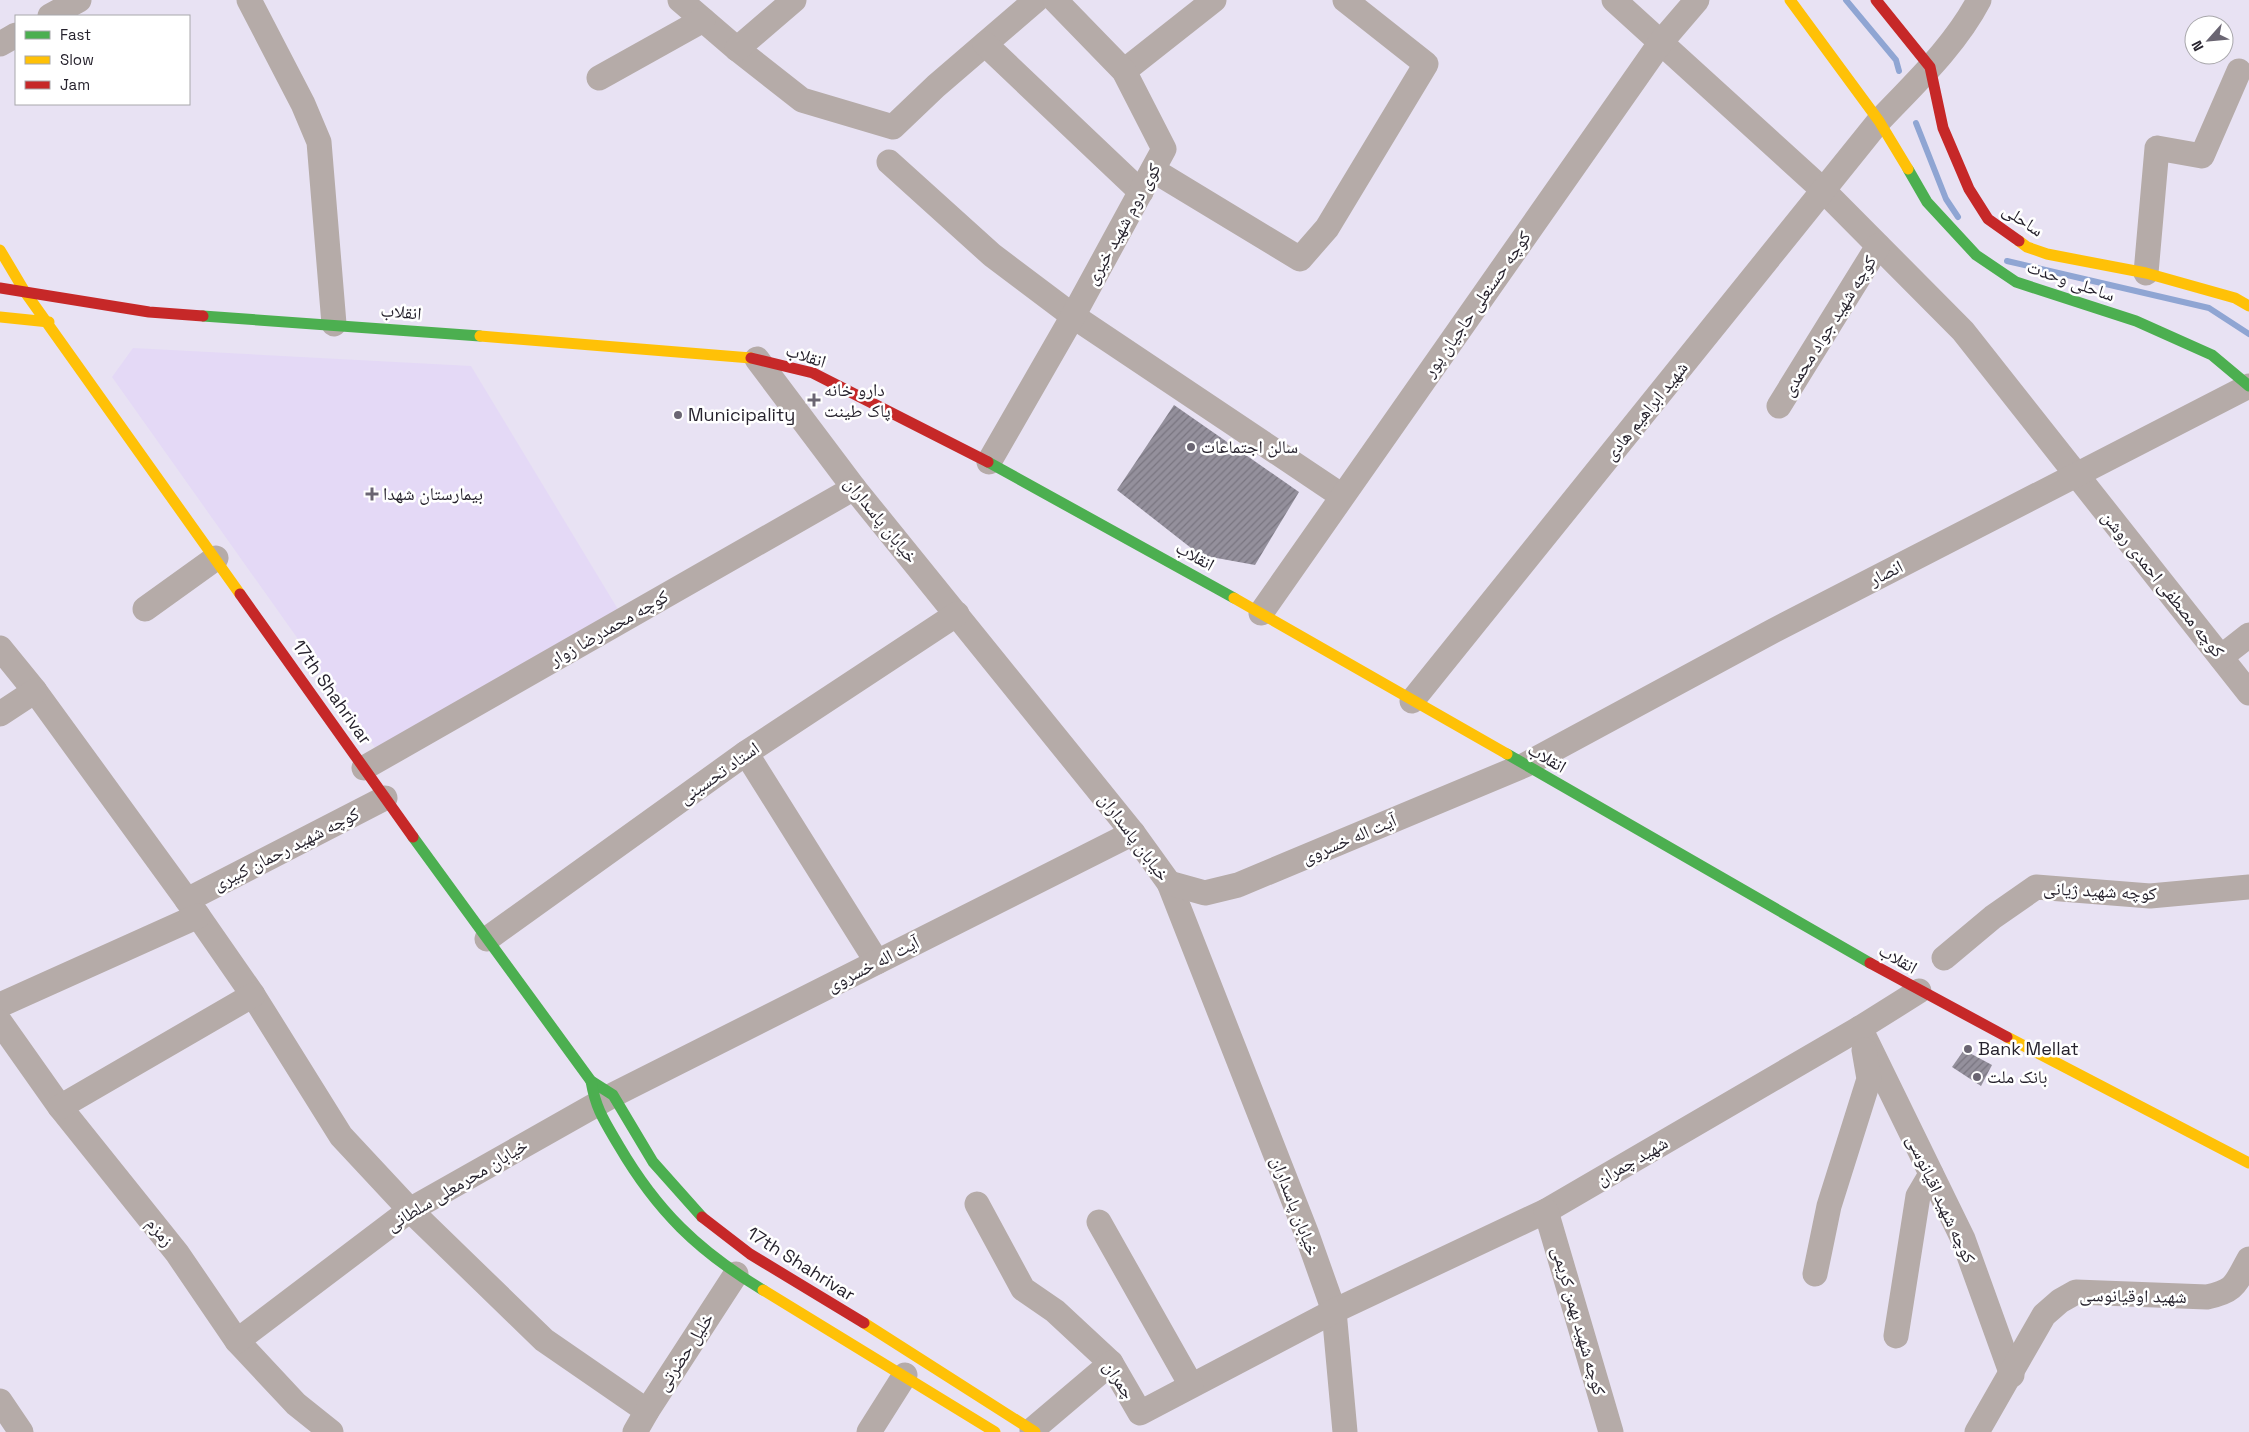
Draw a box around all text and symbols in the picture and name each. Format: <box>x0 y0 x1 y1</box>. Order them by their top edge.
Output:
legend <box>15 15 190 105</box>
north arrow <box>2184 15 2234 65</box>
text: Fast <box>60 25 91 44</box>
text: N <box>2187 38 2208 54</box>
text: Slow <box>60 50 94 69</box>
text: Jam <box>60 75 90 94</box>
street label: کوی دوم شهید خیری <box>1080 158 1167 289</box>
street label: ساحلی <box>1998 198 2048 242</box>
street label: کوچه حسنعلی حاجیان پور <box>1417 226 1536 382</box>
street label: کوچه شهید جواد محمدی <box>1776 251 1882 401</box>
street label: ساحلی وحدت <box>2024 255 2118 306</box>
street label: انقلاب <box>380 298 423 325</box>
street label: انقلاب <box>783 338 829 373</box>
street label: شهید ابراهیم هادی <box>1599 356 1693 466</box>
place label: دارو خانه پاک طینت <box>824 378 891 422</box>
marker: دارو خانه پاک طینت <box>808 394 820 406</box>
place label: Municipality <box>688 403 795 426</box>
marker: Municipality <box>672 409 684 421</box>
place label: سالن اجتماعات <box>1201 435 1298 458</box>
marker: سالن اجتماعات <box>1185 441 1197 453</box>
street label: خیابان پاسداران <box>840 472 923 568</box>
place label: بیمارستان شهدا <box>383 482 483 505</box>
marker: بیمارستان شهدا <box>365 487 379 501</box>
street label: کوچه مصطفی احمدی روشن <box>2097 505 2230 662</box>
street label: انقلاب <box>1172 536 1219 576</box>
street label: انصار <box>1864 554 1906 591</box>
street label: کوچه محمدرضا زوار <box>544 584 673 671</box>
street label: 17th Shahrivar <box>288 635 377 749</box>
street label: استاد تحسینی <box>674 736 764 809</box>
street label: انقلاب <box>1524 737 1571 778</box>
street label: خیابان پاسداران <box>1094 788 1175 885</box>
street label: کوچه شهید رحمان کبیری <box>209 801 363 895</box>
street label: آیت اله خسروی <box>1298 808 1400 869</box>
street label: کوچه شهید ژیانی <box>2043 876 2158 905</box>
street label: آیت اله خسروی <box>823 930 923 997</box>
street label: انقلاب <box>1875 938 1922 979</box>
place label: Bank Mellat <box>1978 1037 2079 1060</box>
marker: Bank Mellat <box>1962 1043 1974 1055</box>
place label: بانک ملت <box>1987 1065 2047 1088</box>
marker: بانک ملت <box>1971 1071 1983 1083</box>
street label: شهید چمران <box>1592 1131 1672 1190</box>
street label: کوچه شهید اقیانوسی <box>1902 1131 1981 1267</box>
street label: خیابان محرمعلی سلطانی <box>382 1133 532 1236</box>
street label: خیابان پاسداران <box>1266 1153 1325 1259</box>
street label: زمزم <box>141 1212 179 1252</box>
street label: 17th Shahrivar <box>743 1221 860 1306</box>
street label: کوچه شهید بهمن کریمی <box>1547 1244 1612 1398</box>
street label: شهید اوقیانوسی <box>2079 1283 2187 1308</box>
street label: خلیل حضرتی <box>651 1308 718 1395</box>
street label: چمران <box>1099 1356 1140 1403</box>

